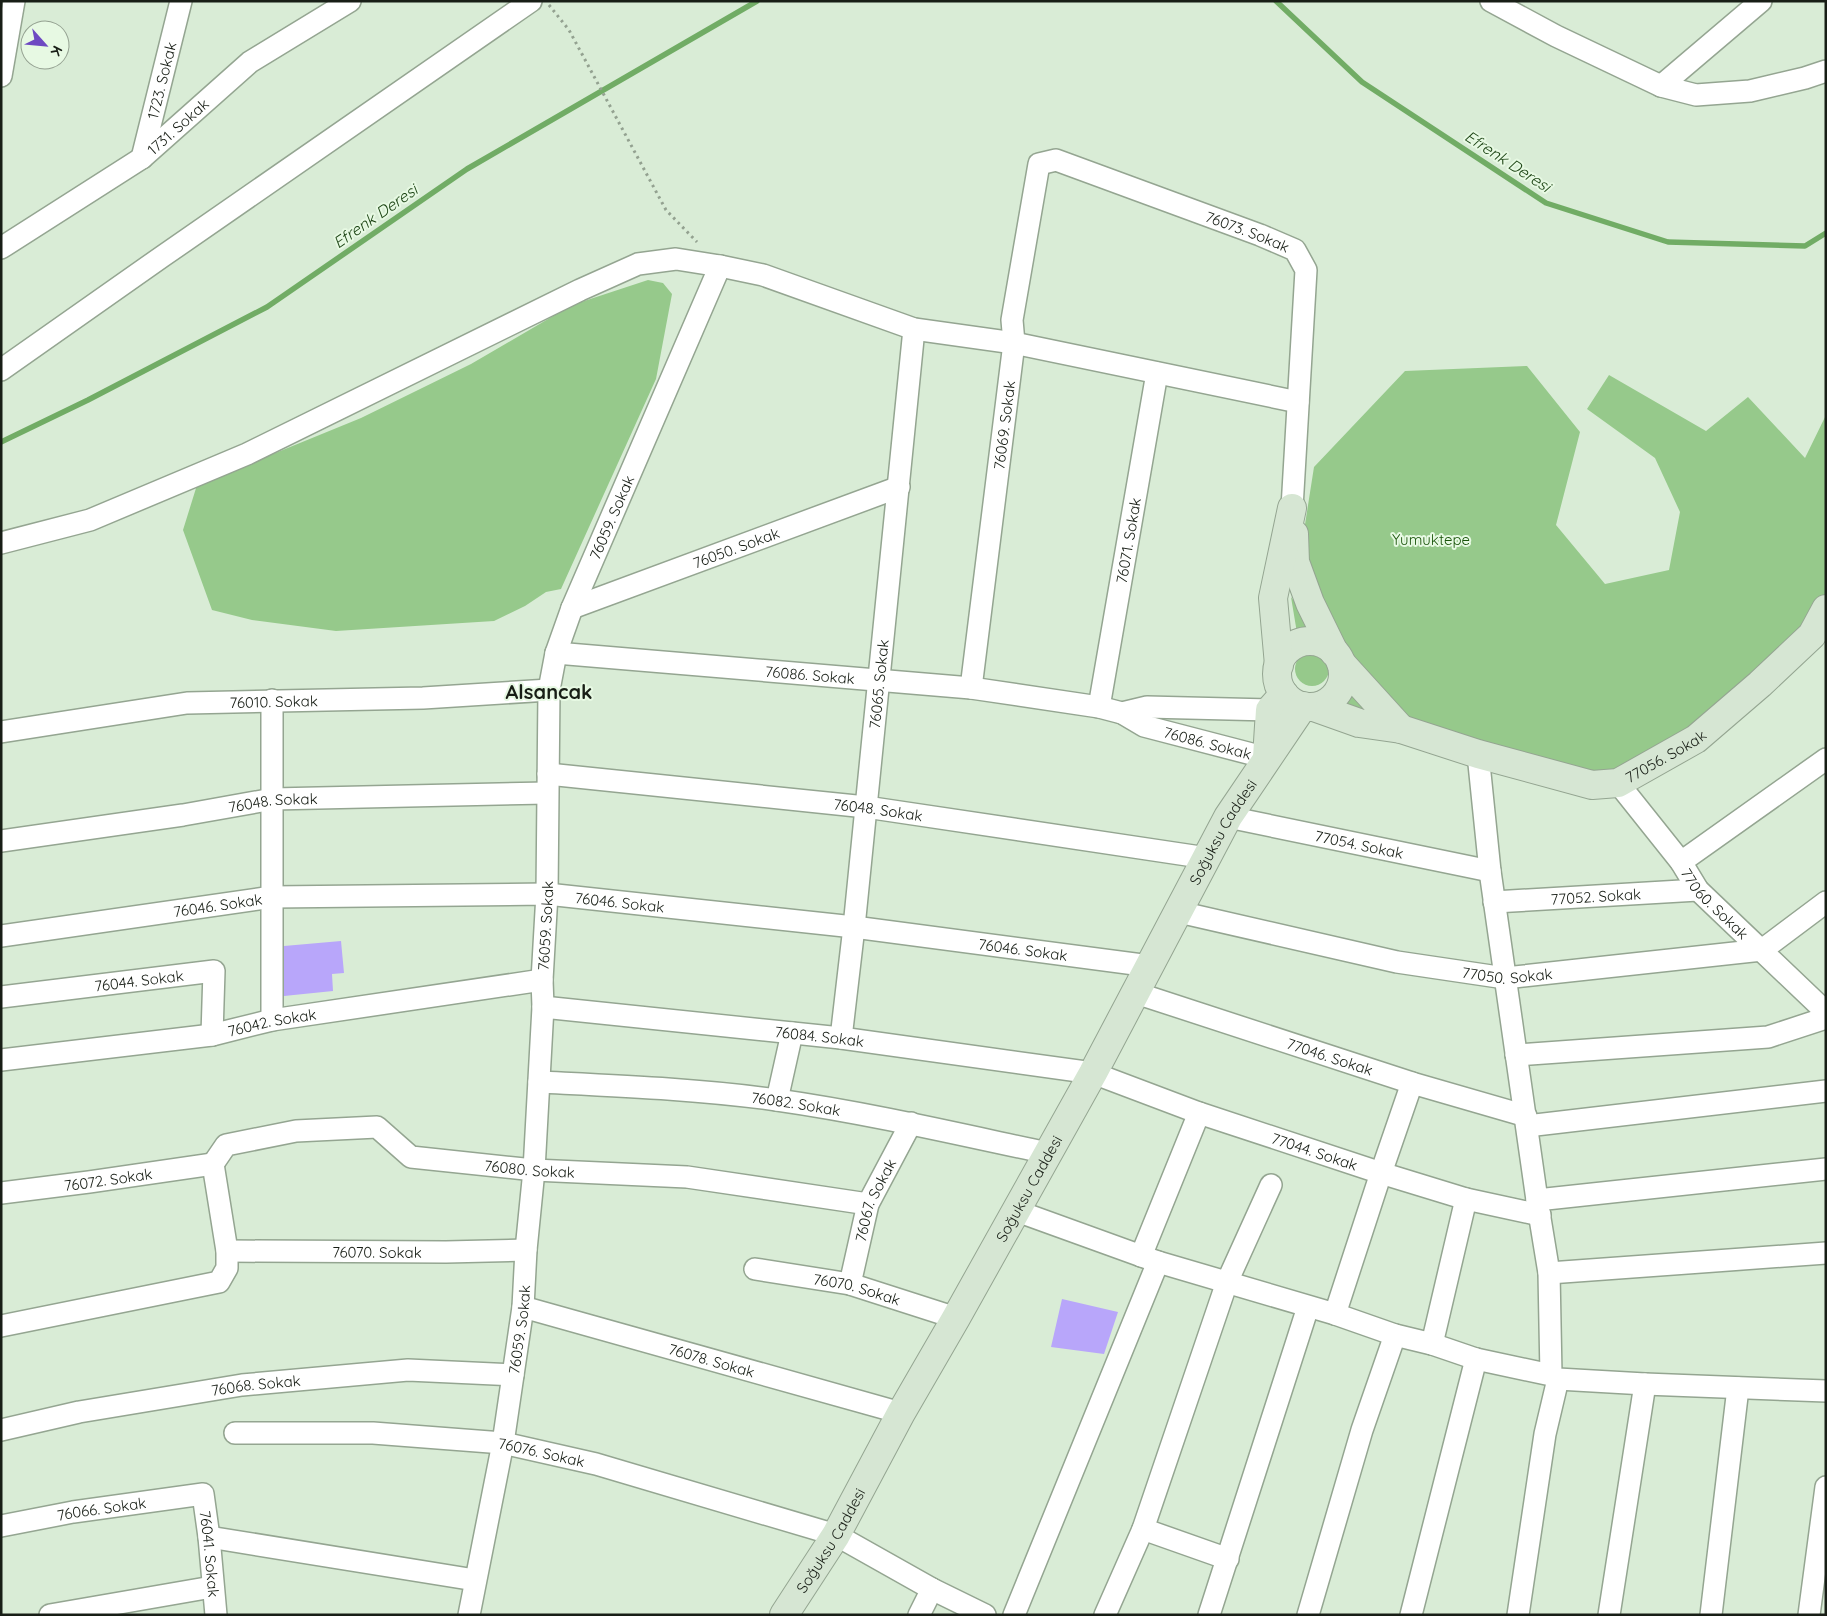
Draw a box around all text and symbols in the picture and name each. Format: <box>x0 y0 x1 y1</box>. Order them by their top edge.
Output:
north arrow <box>20 20 70 70</box>
street label: 1723. Sokak <box>143 40 180 121</box>
text: K <box>46 43 67 59</box>
street label: 1731. Sokak <box>143 94 212 159</box>
water label: Efrenk Deresi <box>1461 126 1556 197</box>
water label: Efrenk Deresi <box>329 179 422 252</box>
street label: 76073. Sokak <box>1203 206 1293 256</box>
street label: 76069. Sokak <box>989 379 1019 471</box>
street label: 76059. Sokak <box>585 472 638 562</box>
street label: 76071. Sokak <box>1111 496 1145 585</box>
street label: 76050. Sokak <box>690 523 782 572</box>
park label: Yumuktepe <box>1392 530 1470 549</box>
street label: 76065. Sokak <box>864 638 892 729</box>
street label: 76086. Sokak <box>765 661 856 688</box>
district label: Alsancak <box>506 679 592 704</box>
street label: 76010. Sokak <box>229 691 318 712</box>
street label: 76086. Sokak <box>1162 722 1254 763</box>
street label: 77056. Sokak <box>1622 725 1710 787</box>
street label: Soğuksu Caddesi <box>1185 775 1260 888</box>
street label: 76048. Sokak <box>227 789 318 816</box>
street label: 76048. Sokak <box>833 794 924 825</box>
street label: 77054. Sokak <box>1313 826 1405 862</box>
street label: 77060. Sokak <box>1677 864 1753 943</box>
street label: 76059. Sokak <box>533 881 557 971</box>
street label: 77052. Sokak <box>1550 884 1641 908</box>
street label: 76046. Sokak <box>574 888 665 916</box>
street label: 76046. Sokak <box>172 889 263 921</box>
street label: 76046. Sokak <box>977 934 1069 965</box>
street label: 77050. Sokak <box>1461 962 1553 988</box>
street label: 76044. Sokak <box>93 965 185 995</box>
street label: 76042. Sokak <box>226 1004 318 1040</box>
street label: 76084. Sokak <box>774 1022 865 1051</box>
street label: 77046. Sokak <box>1284 1033 1376 1079</box>
street label: 76082. Sokak <box>750 1087 842 1120</box>
street label: 77044. Sokak <box>1269 1128 1360 1174</box>
street label: Soğuksu Caddesi <box>991 1132 1066 1245</box>
street label: 76080. Sokak <box>483 1155 575 1181</box>
street label: 76067. Sokak <box>850 1155 900 1243</box>
street label: 76072. Sokak <box>63 1163 153 1195</box>
street label: 76070. Sokak <box>332 1242 422 1261</box>
street label: 76070. Sokak <box>812 1269 903 1309</box>
street label: 76059. Sokak <box>504 1284 534 1375</box>
street label: 76078. Sokak <box>666 1339 757 1381</box>
street label: 76068. Sokak <box>210 1370 301 1399</box>
street label: 76076. Sokak <box>498 1433 587 1471</box>
street label: Soğuksu Caddesi <box>792 1485 869 1596</box>
street label: 76066. Sokak <box>55 1492 147 1524</box>
street label: 76041. Sokak <box>196 1509 224 1598</box>

